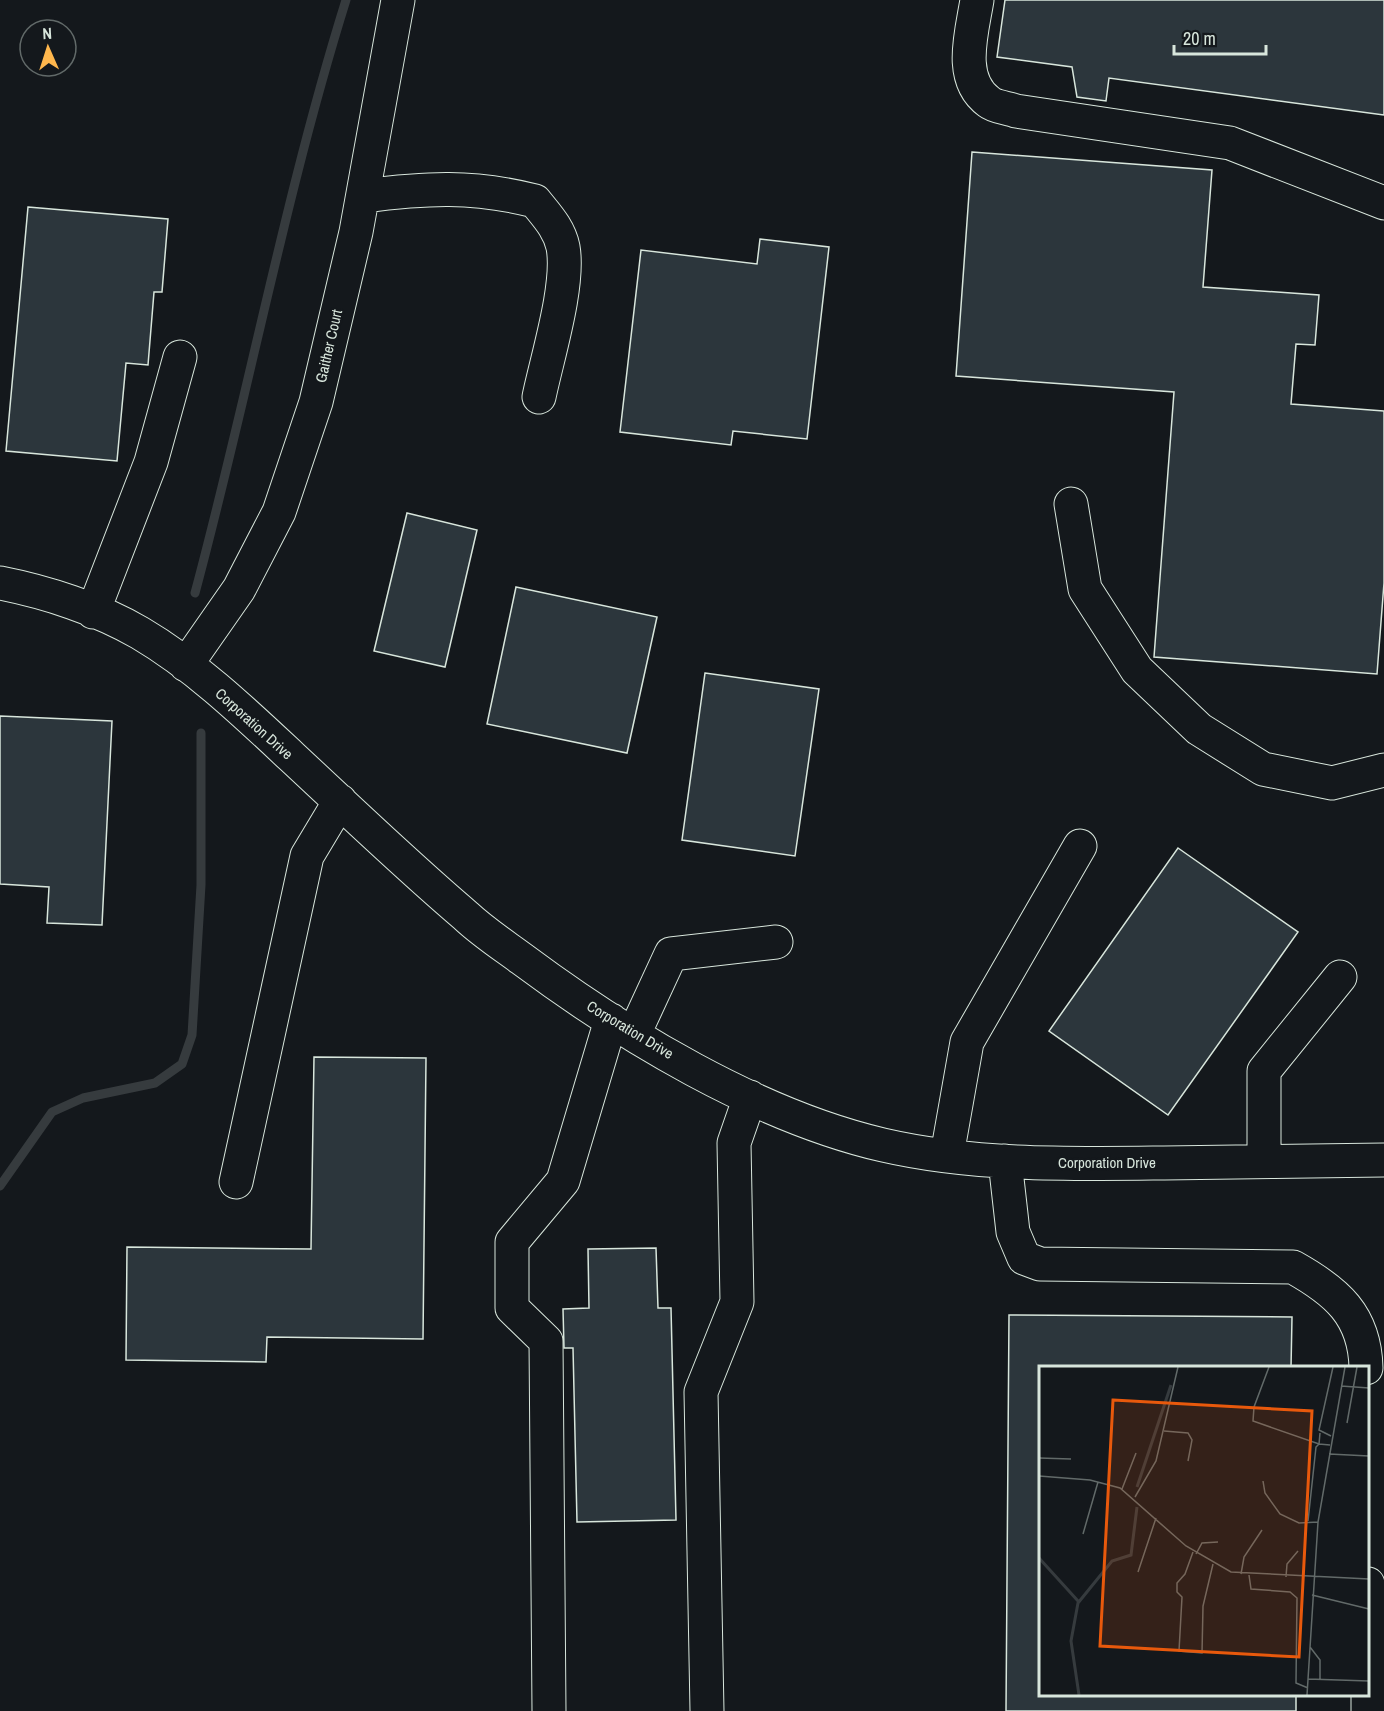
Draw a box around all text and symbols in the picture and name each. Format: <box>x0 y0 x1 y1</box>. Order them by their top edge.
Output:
north arrow <box>18 18 78 78</box>
scale bar <box>1174 18 1266 56</box>
text: N <box>42 22 53 44</box>
text: 20 m <box>1183 26 1216 51</box>
street label: Gaither Court <box>310 307 347 385</box>
street label: Corporation Drive <box>211 683 298 764</box>
street label: Corporation Drive <box>583 995 678 1064</box>
street label: Corporation Drive <box>1058 1152 1156 1173</box>
inset map <box>1039 1366 1369 1696</box>

